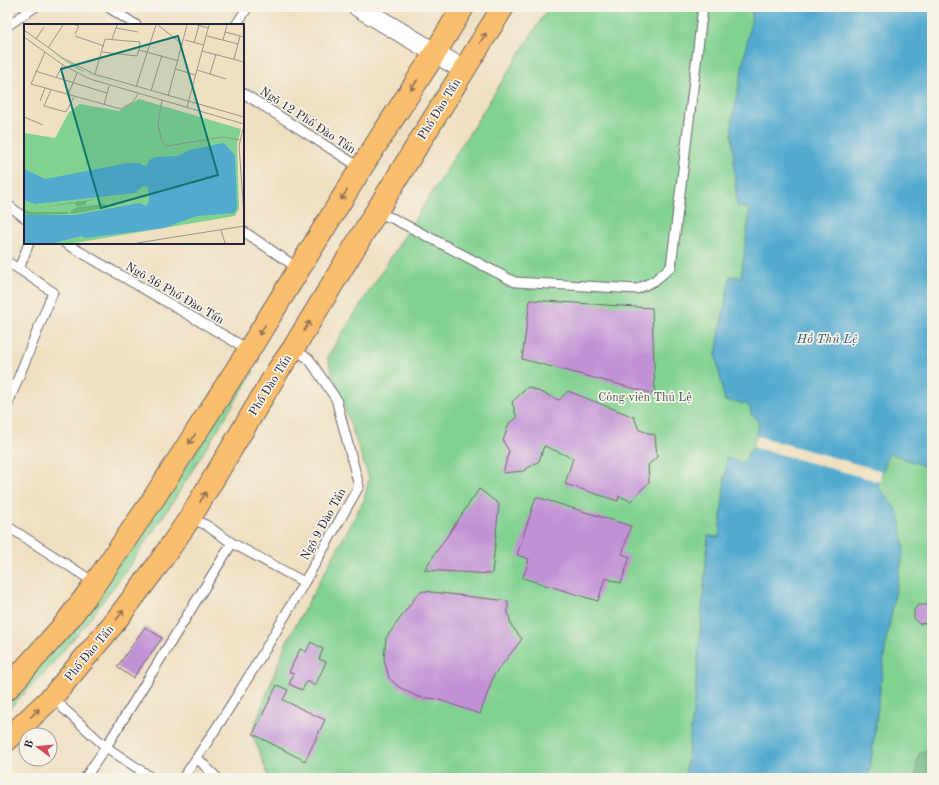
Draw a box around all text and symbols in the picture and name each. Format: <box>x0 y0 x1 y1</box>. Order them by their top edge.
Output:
inset map <box>24 24 244 244</box>
one-way arrow <box>479 33 487 44</box>
street label: Phố Đào Tấn <box>416 76 463 142</box>
one-way arrow <box>410 79 418 90</box>
street label: Ngõ 12 Phố Đào Tấn <box>258 85 358 156</box>
one-way arrow <box>340 189 348 201</box>
street label: Ngõ 36 Phố Đào Tấn <box>123 260 227 327</box>
one-way arrow <box>303 320 311 332</box>
one-way arrow <box>257 324 265 336</box>
water label: Hồ Thủ Lệ <box>796 332 858 346</box>
street label: Phố Đào Tấn <box>247 352 294 418</box>
park label: Công viên Thủ Lệ <box>598 392 692 404</box>
one-way arrow <box>188 433 196 444</box>
street label: Ngõ 9 Đào Tấn <box>298 486 349 563</box>
one-way arrow <box>199 491 207 503</box>
one-way arrow <box>116 610 124 621</box>
street label: Phố Đào Tấn <box>62 622 117 684</box>
one-way arrow <box>30 708 40 718</box>
north arrow <box>18 727 58 767</box>
text: B <box>23 739 36 750</box>

